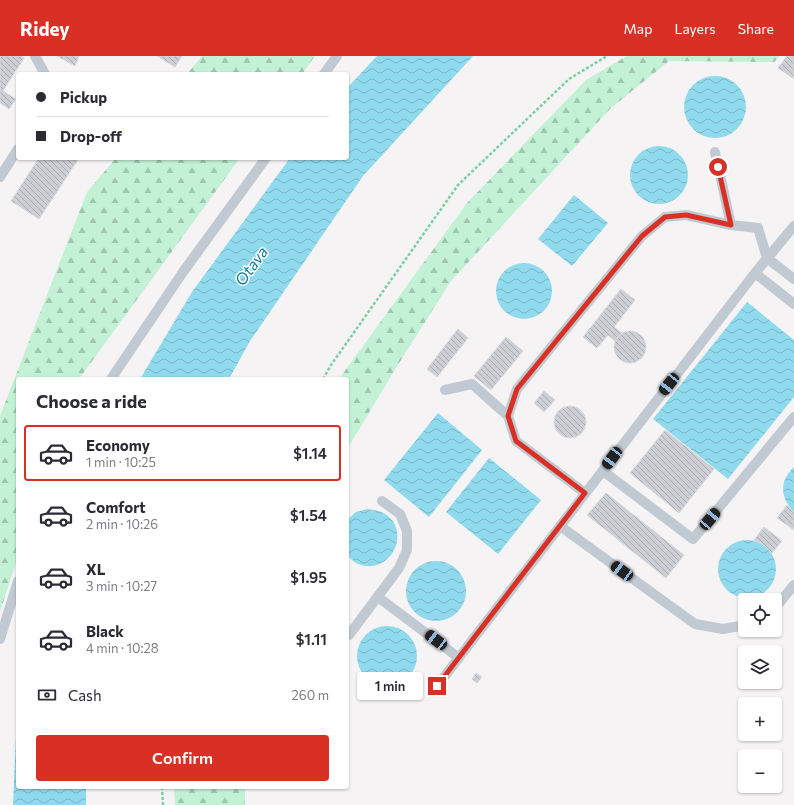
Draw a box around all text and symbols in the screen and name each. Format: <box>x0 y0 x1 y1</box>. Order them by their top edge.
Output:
text: Ridey <box>20 17 70 40</box>
text: Map <box>624 20 652 37</box>
text: Layers <box>674 20 716 37</box>
text: Share <box>738 20 774 37</box>
text: Pickup <box>60 88 107 106</box>
text: Drop-off <box>60 127 122 145</box>
route start <box>709 158 727 176</box>
water label: Otava <box>230 242 271 289</box>
car <box>657 371 681 397</box>
text: Choose a ride <box>36 390 147 412</box>
icon: car <box>38 435 74 471</box>
text: Economy <box>86 436 150 454</box>
text: $1.14 <box>293 444 327 462</box>
car <box>600 445 624 471</box>
text: 1 min · 10:25 <box>86 454 156 470</box>
icon: car <box>38 497 74 533</box>
text: Comfort <box>86 498 146 516</box>
text: $1.54 <box>290 506 327 524</box>
car <box>698 506 722 532</box>
text: 2 min · 10:26 <box>86 516 158 532</box>
icon: car <box>38 559 74 595</box>
car <box>609 559 635 583</box>
text: XL <box>86 560 105 578</box>
text: $1.95 <box>290 568 327 586</box>
text: 3 min · 10:27 <box>86 578 157 594</box>
map controls <box>738 593 782 793</box>
button: locate <box>738 593 782 637</box>
icon: car <box>38 621 74 657</box>
text: Black <box>86 622 124 640</box>
car <box>423 628 449 652</box>
text: $1.11 <box>296 630 327 648</box>
text: 4 min · 10:28 <box>86 640 159 656</box>
button: layers <box>738 645 782 689</box>
callout: 1 min <box>357 672 423 700</box>
route end <box>428 677 446 695</box>
text: 1 min <box>375 678 405 694</box>
icon: cash <box>36 684 58 706</box>
text: Cash <box>68 686 102 704</box>
text: 260 m <box>292 687 329 703</box>
button: + <box>738 697 782 741</box>
button: Confirm <box>36 735 329 781</box>
button: − <box>738 749 782 793</box>

